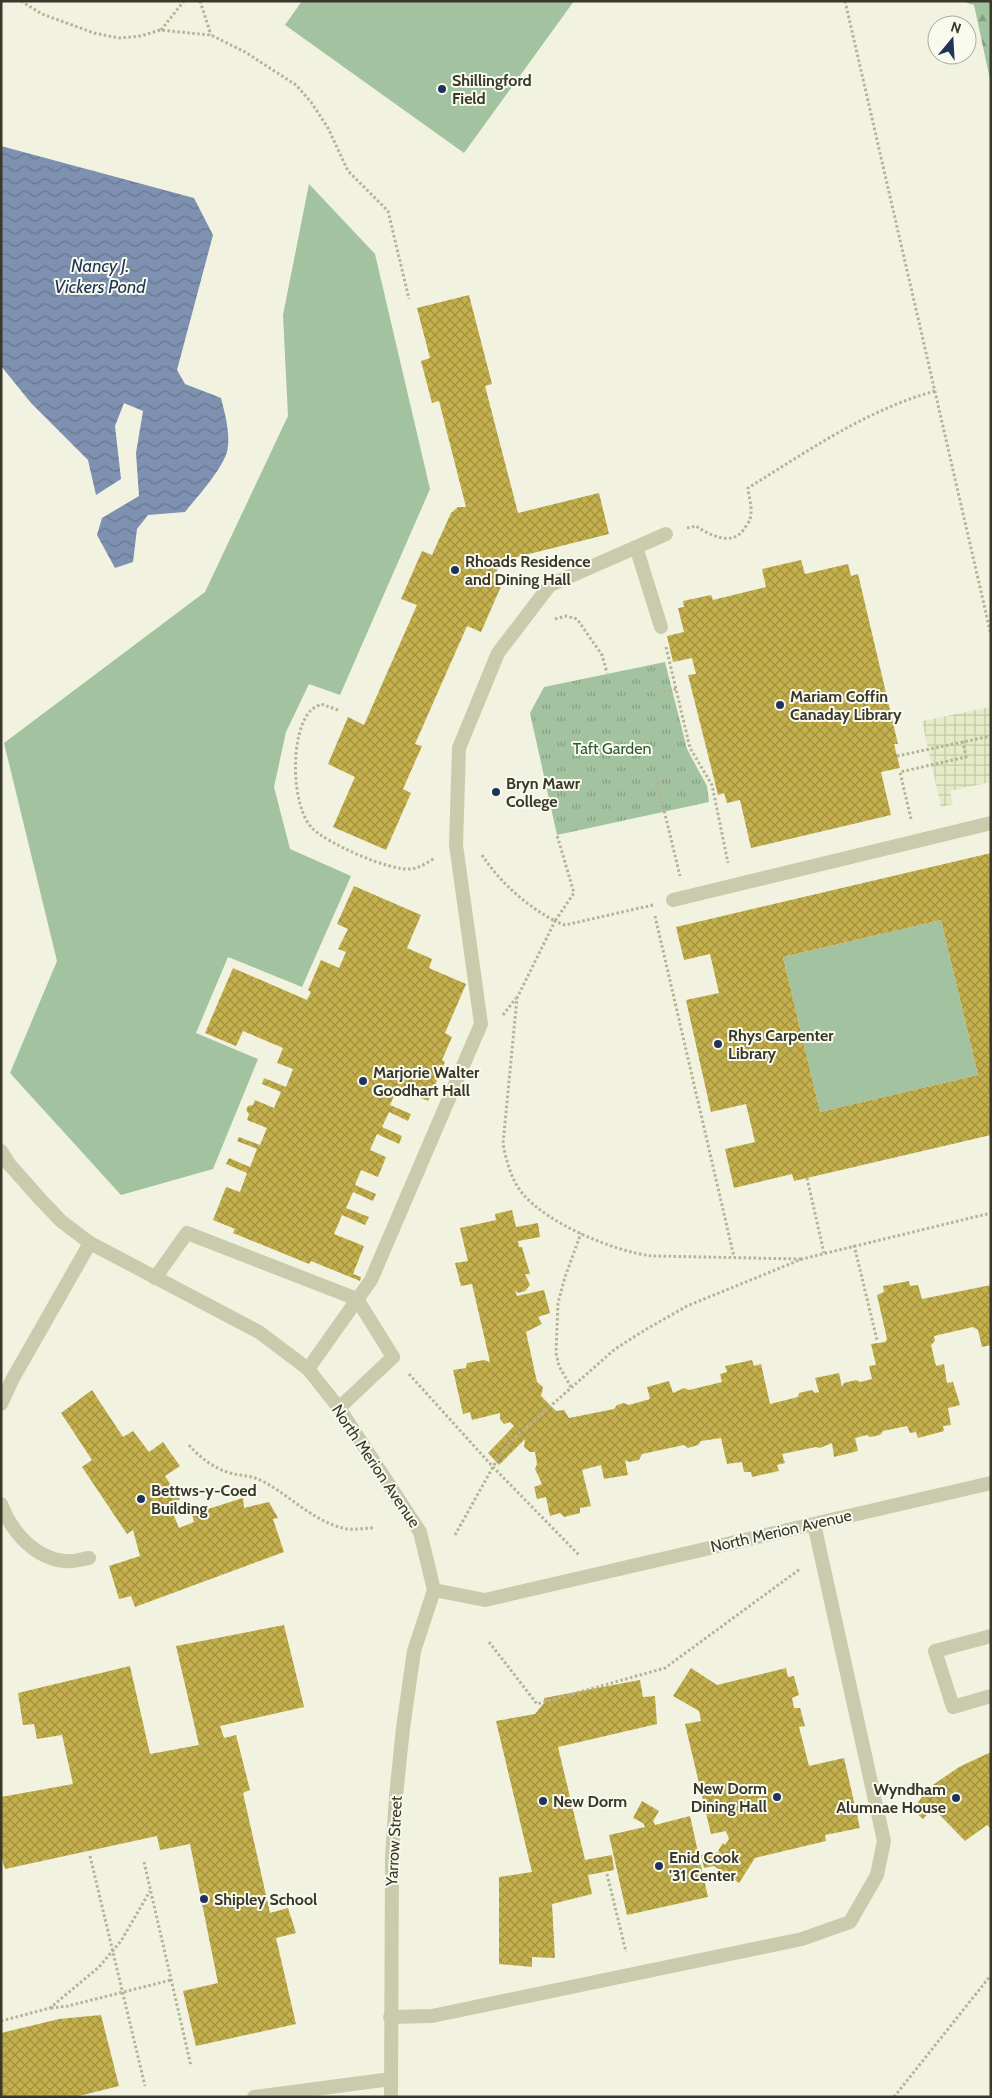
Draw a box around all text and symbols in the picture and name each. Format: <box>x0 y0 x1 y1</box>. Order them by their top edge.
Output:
north arrow <box>927 15 977 65</box>
text: N <box>949 18 964 38</box>
place label: Shillingford Field <box>452 71 532 108</box>
marker: Shillingford Field <box>436 83 448 95</box>
water label: Nancy J. Vickers Pond <box>54 255 146 298</box>
place label: Rhoads Residence and Dining Hall <box>465 552 591 589</box>
marker: Rhoads Residence and Dining Hall <box>449 564 461 576</box>
place label: Mariam Coffin Canaday Library <box>790 687 902 724</box>
marker: Mariam Coffin Canaday Library <box>774 699 786 711</box>
park label: Taft Garden <box>573 739 651 758</box>
place label: Bryn Mawr College <box>506 774 581 811</box>
marker: Bryn Mawr College <box>490 786 502 798</box>
place label: Rhys Carpenter Library <box>728 1026 834 1063</box>
marker: Rhys Carpenter Library <box>712 1038 724 1050</box>
place label: Marjorie Walter Goodhart Hall <box>373 1063 480 1100</box>
marker: Marjorie Walter Goodhart Hall <box>357 1075 369 1087</box>
street label: North Merion Avenue <box>328 1401 424 1531</box>
place label: Bettws-y-Coed Building <box>151 1481 257 1518</box>
marker: Bettws-y-Coed Building <box>135 1493 147 1505</box>
street label: North Merion Avenue <box>709 1506 853 1556</box>
place label: New Dorm Dining Hall <box>691 1779 767 1816</box>
place label: Wyndham Alumnae House <box>836 1780 946 1817</box>
marker: New Dorm Dining Hall <box>771 1791 783 1803</box>
place label: New Dorm <box>553 1792 627 1811</box>
marker: Wyndham Alumnae House <box>950 1792 962 1804</box>
street label: Yarrow Street <box>382 1795 406 1888</box>
marker: New Dorm <box>537 1795 549 1807</box>
place label: Enid Cook '31 Center <box>669 1848 739 1885</box>
marker: Enid Cook '31 Center <box>653 1860 665 1872</box>
place label: Shipley School <box>214 1890 317 1909</box>
marker: Shipley School <box>198 1893 210 1905</box>

